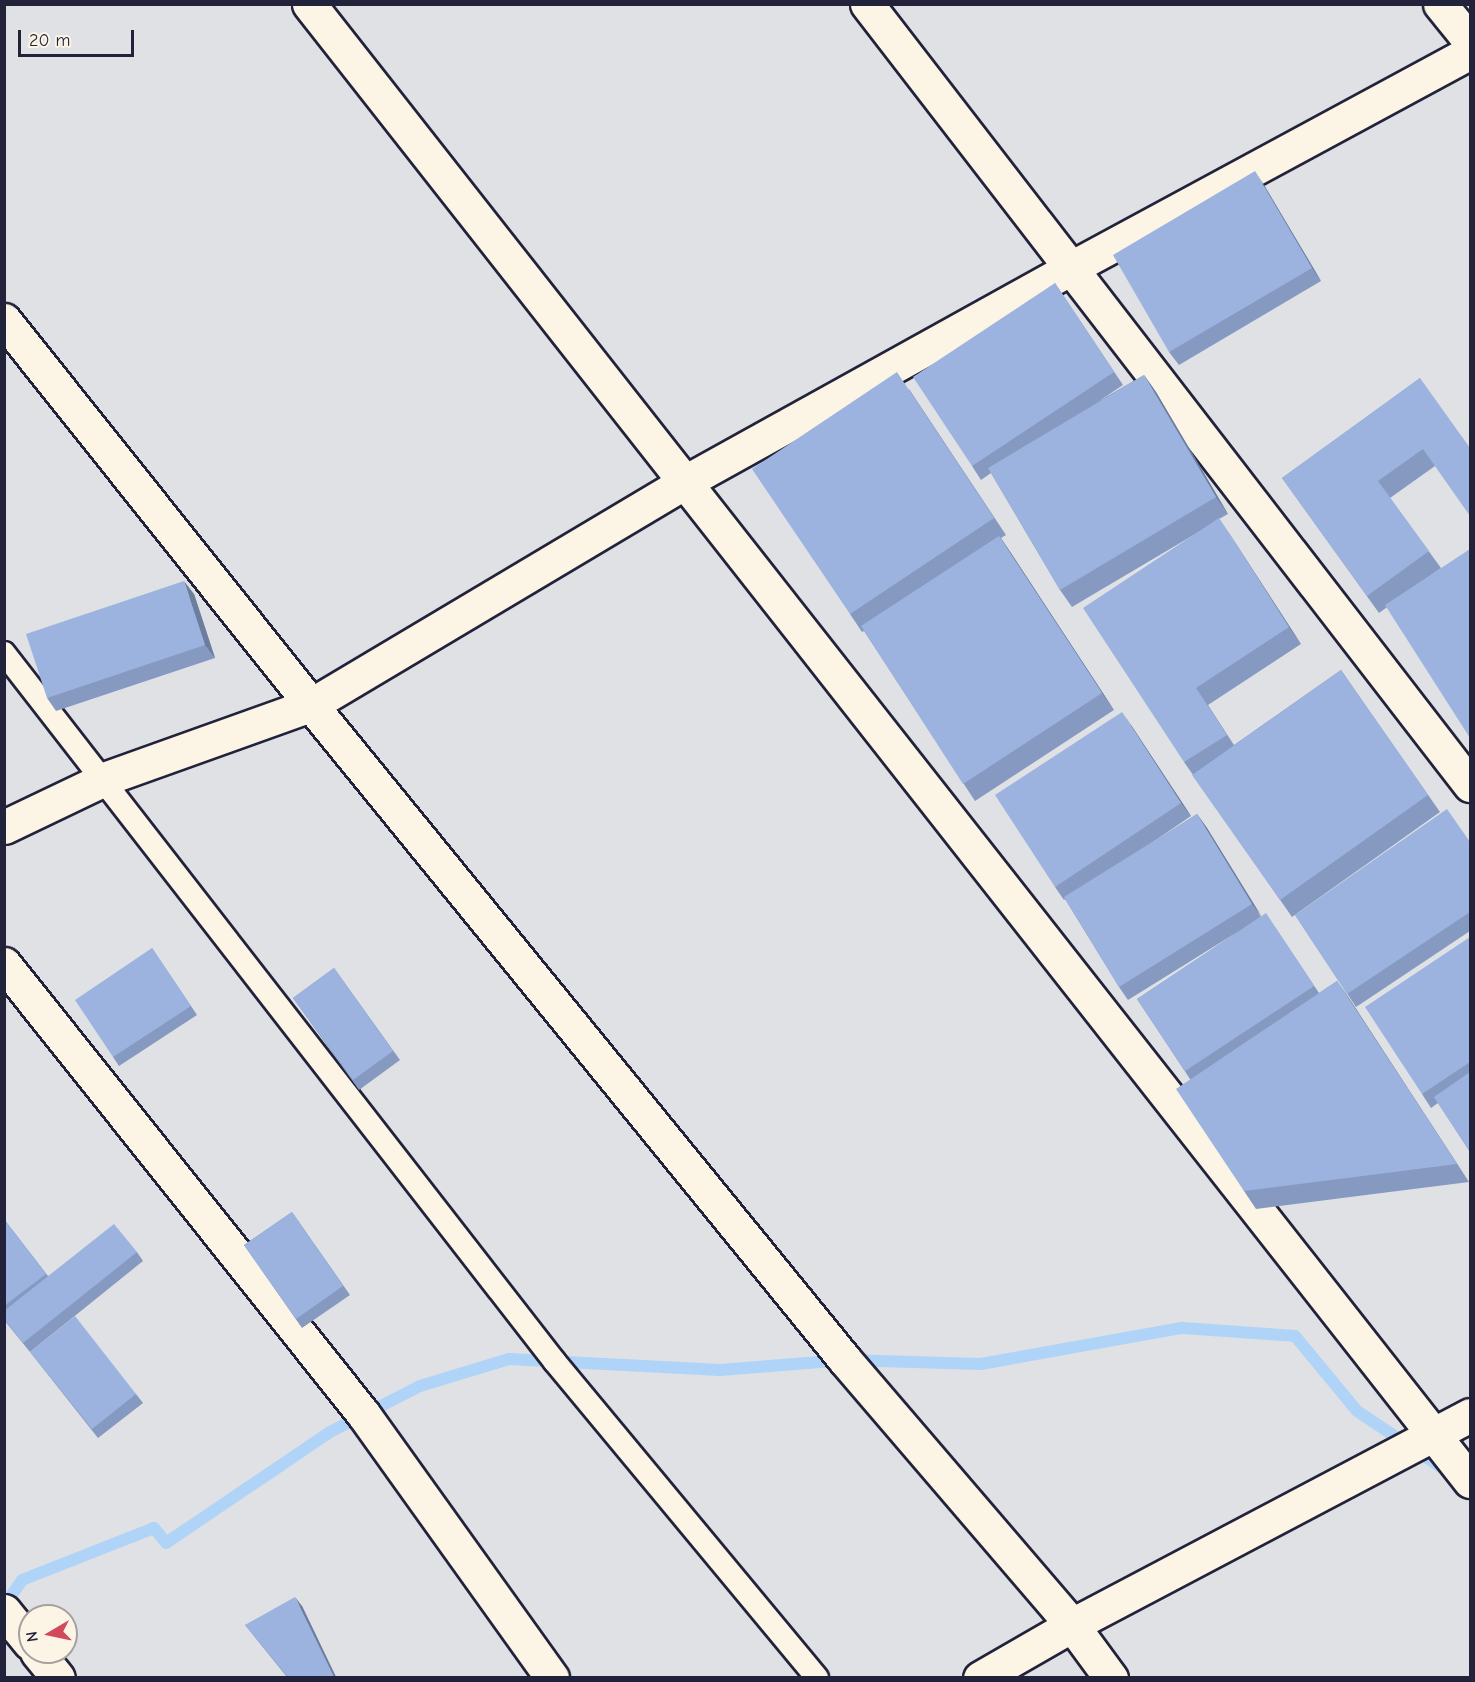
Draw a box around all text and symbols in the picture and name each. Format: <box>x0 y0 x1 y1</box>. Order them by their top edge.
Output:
scale bar <box>21 18 136 56</box>
text: 20 m <box>29 30 70 51</box>
north arrow <box>18 1604 78 1664</box>
text: N <box>22 1630 42 1643</box>

